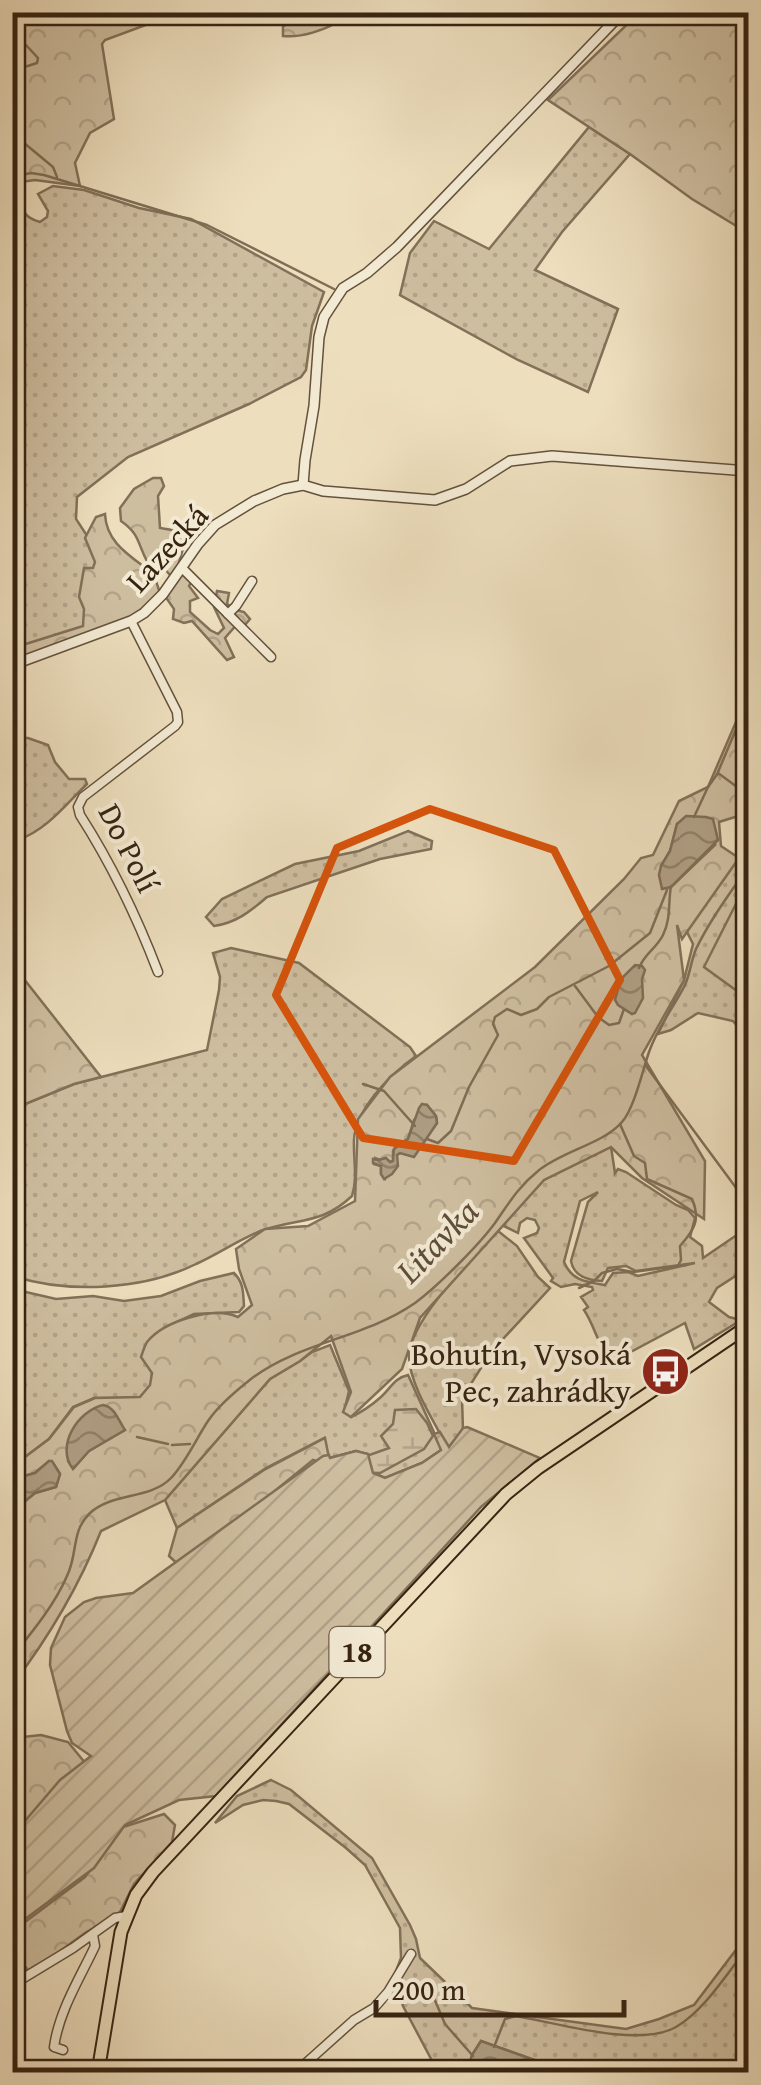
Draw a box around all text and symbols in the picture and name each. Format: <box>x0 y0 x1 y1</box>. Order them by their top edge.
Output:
street label: Lazecká <box>114 493 219 602</box>
street label: Do Polí <box>87 795 172 901</box>
water label: Litavka <box>383 1187 490 1295</box>
place label: Bohutín, Vysoká Pec, zahrádky <box>411 1330 631 1414</box>
bus stop icon: Bohutín, Vysoká Pec, zahrádky <box>640 1346 692 1398</box>
road number: 18 <box>330 1627 384 1677</box>
scale bar <box>376 1955 624 2017</box>
text: 200 m <box>391 1967 466 2011</box>

